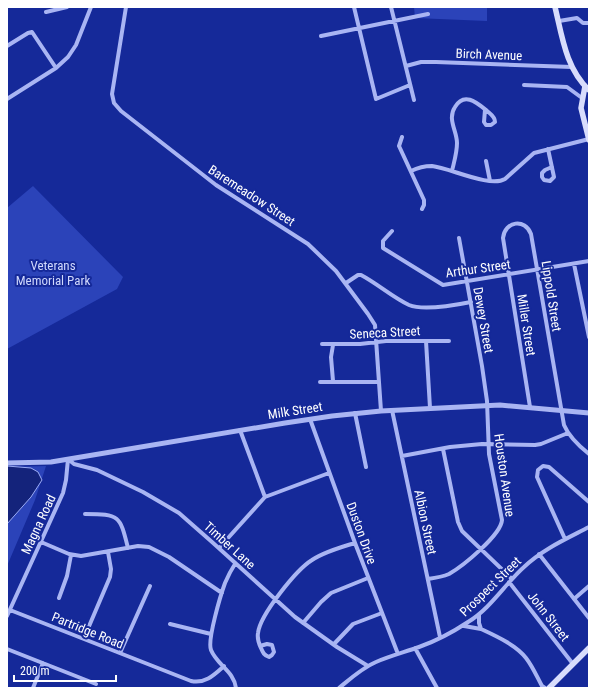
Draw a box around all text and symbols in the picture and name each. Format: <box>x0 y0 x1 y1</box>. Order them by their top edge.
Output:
street label: Birch Avenue <box>455 46 523 63</box>
street label: Baremeadow Street <box>206 162 298 229</box>
street label: Arthur Street <box>445 256 512 280</box>
park label: Veterans Memorial Park <box>16 258 90 288</box>
street label: Lippold Street <box>539 260 565 333</box>
street label: Dewey Street <box>470 286 497 354</box>
street label: Miller Street <box>514 293 539 357</box>
street label: Seneca Street <box>349 323 421 342</box>
street label: Milk Street <box>267 399 324 422</box>
street label: Houston Avenue <box>491 433 518 518</box>
street label: Albion Street <box>411 488 440 556</box>
street label: Magna Road <box>18 492 59 556</box>
street label: Duston Drive <box>343 500 380 566</box>
street label: Timber Lane <box>201 518 258 572</box>
street label: Prospect Street <box>457 553 524 619</box>
street label: John Street <box>525 589 573 644</box>
street label: Partridge Road <box>50 609 126 652</box>
scale bar <box>14 657 116 683</box>
text: 200 m <box>20 664 50 678</box>

